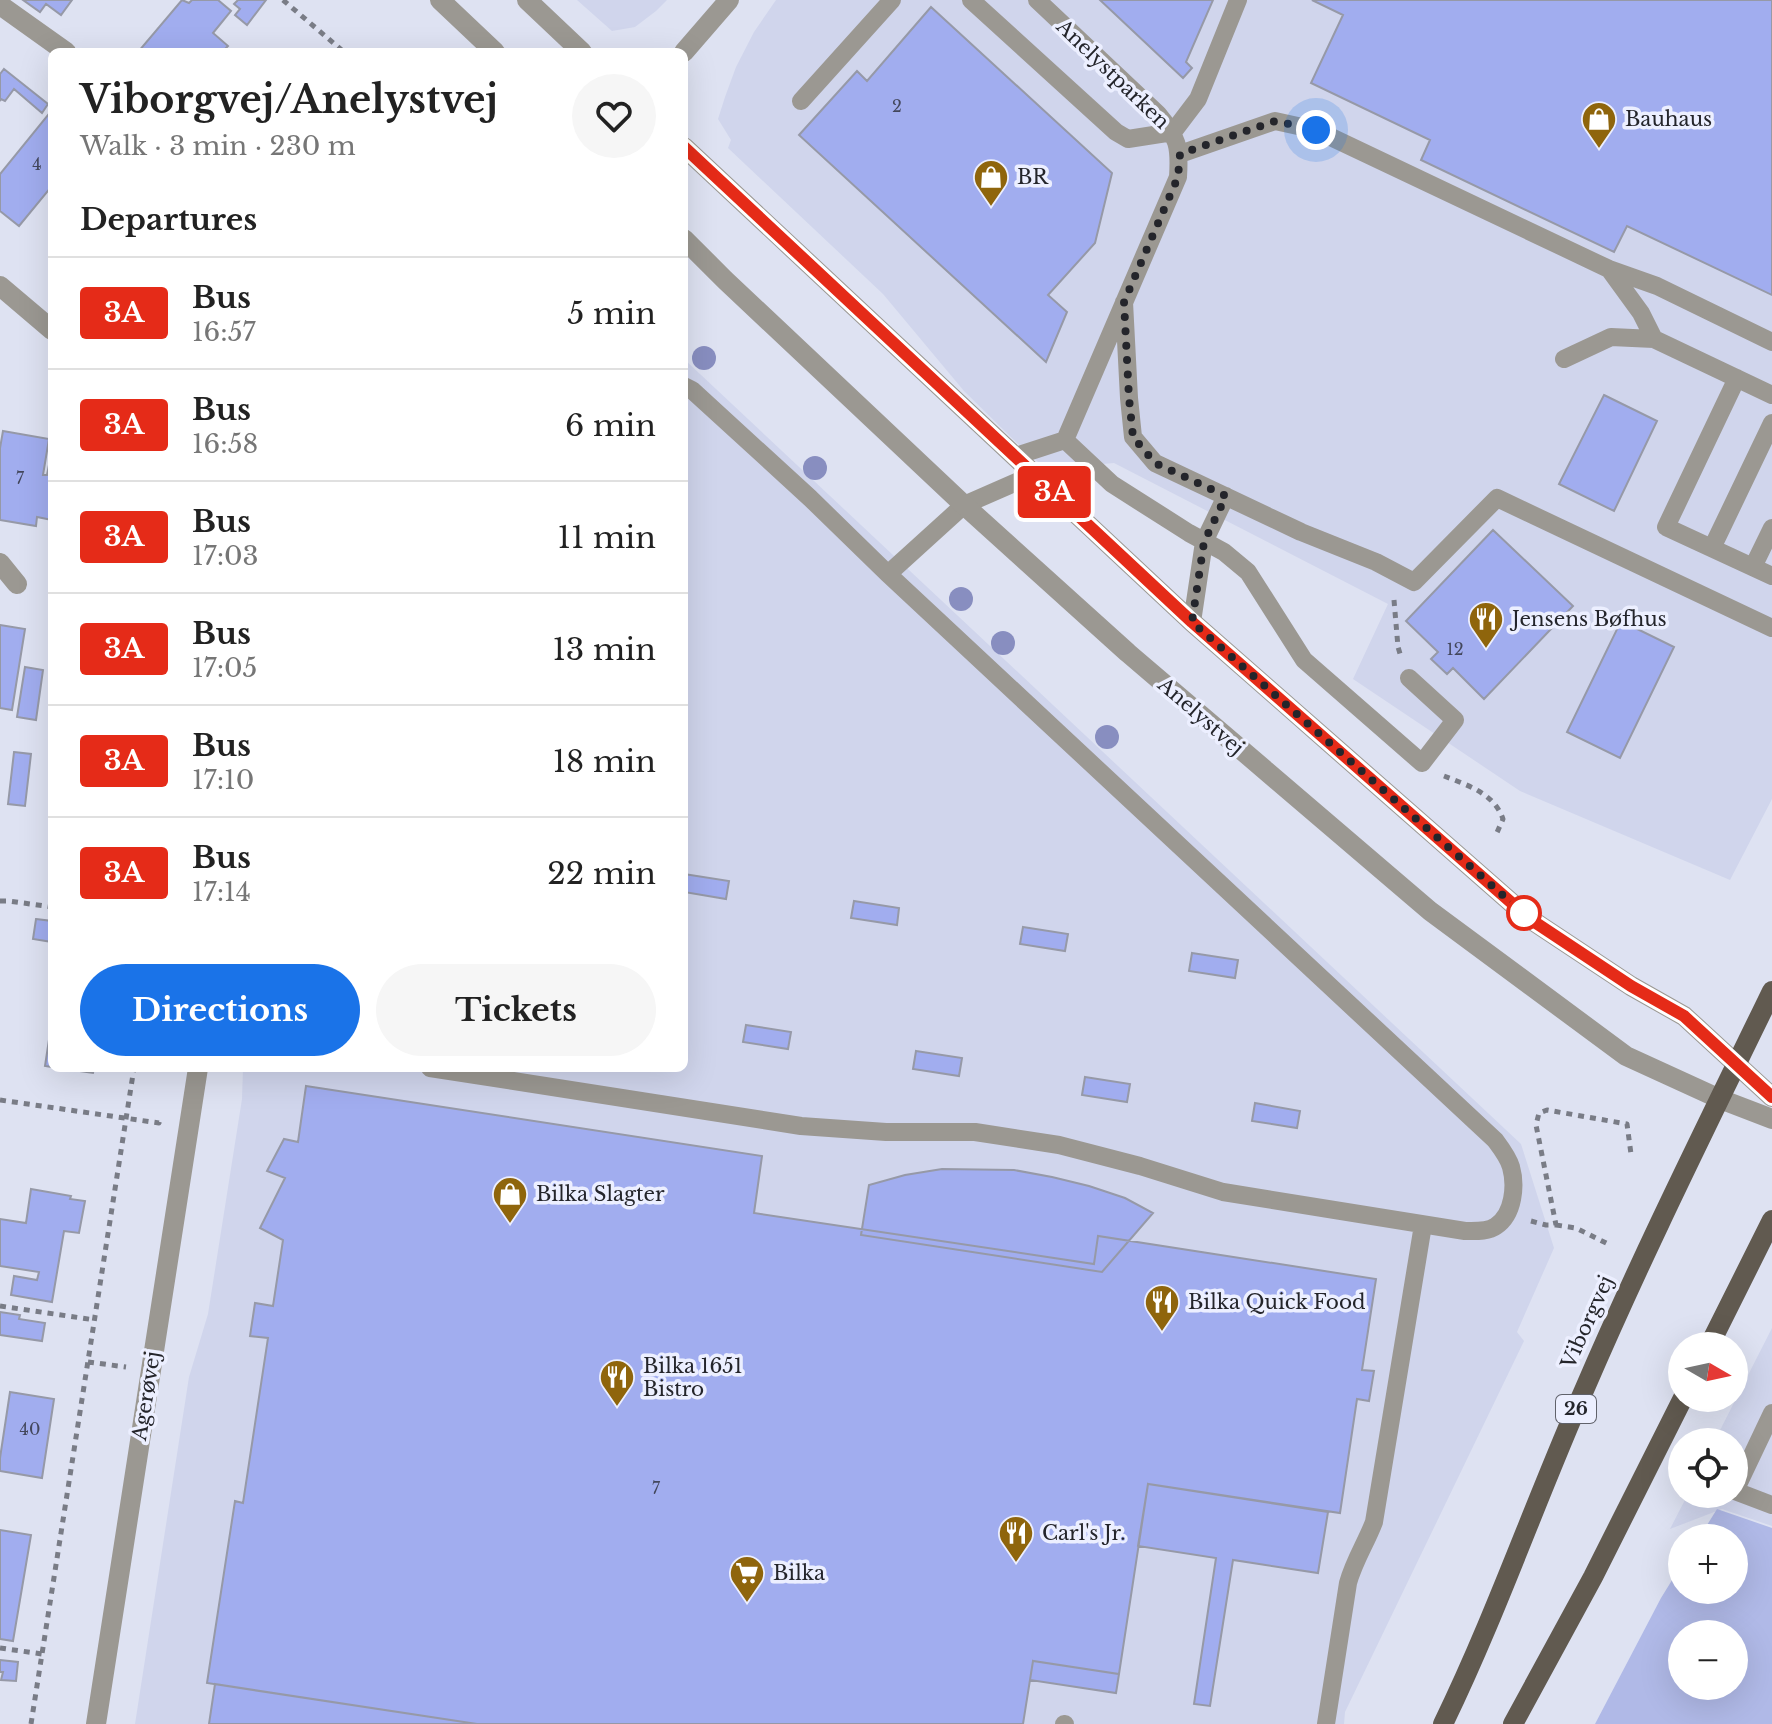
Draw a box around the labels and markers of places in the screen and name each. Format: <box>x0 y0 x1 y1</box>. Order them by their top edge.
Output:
shop icon: Bauhaus <box>1580 100 1618 150</box>
place label: Bauhaus <box>1625 107 1712 131</box>
shop icon: BR <box>972 158 1010 208</box>
place label: BR <box>1017 165 1049 189</box>
restaurant icon: Jensens Bøfhus <box>1467 600 1505 650</box>
place label: Jensens Bøfhus <box>1509 607 1667 631</box>
unlabelled marker <box>1507 896 1541 930</box>
shop icon: Bilka Slagter <box>491 1175 529 1225</box>
place label: Bilka Slagter <box>536 1182 665 1206</box>
restaurant icon: Bilka Quick Food <box>1143 1283 1181 1333</box>
place label: Bilka Quick Food <box>1188 1290 1366 1314</box>
place label: Bilka 1651 Bistro <box>643 1354 743 1401</box>
restaurant icon: Bilka 1651 Bistro <box>598 1358 636 1408</box>
restaurant icon: Carl's Jr. <box>997 1514 1035 1564</box>
place label: Carl's Jr. <box>1042 1521 1126 1545</box>
supermarket icon: Bilka <box>728 1554 766 1604</box>
place label: Bilka <box>773 1561 826 1585</box>

